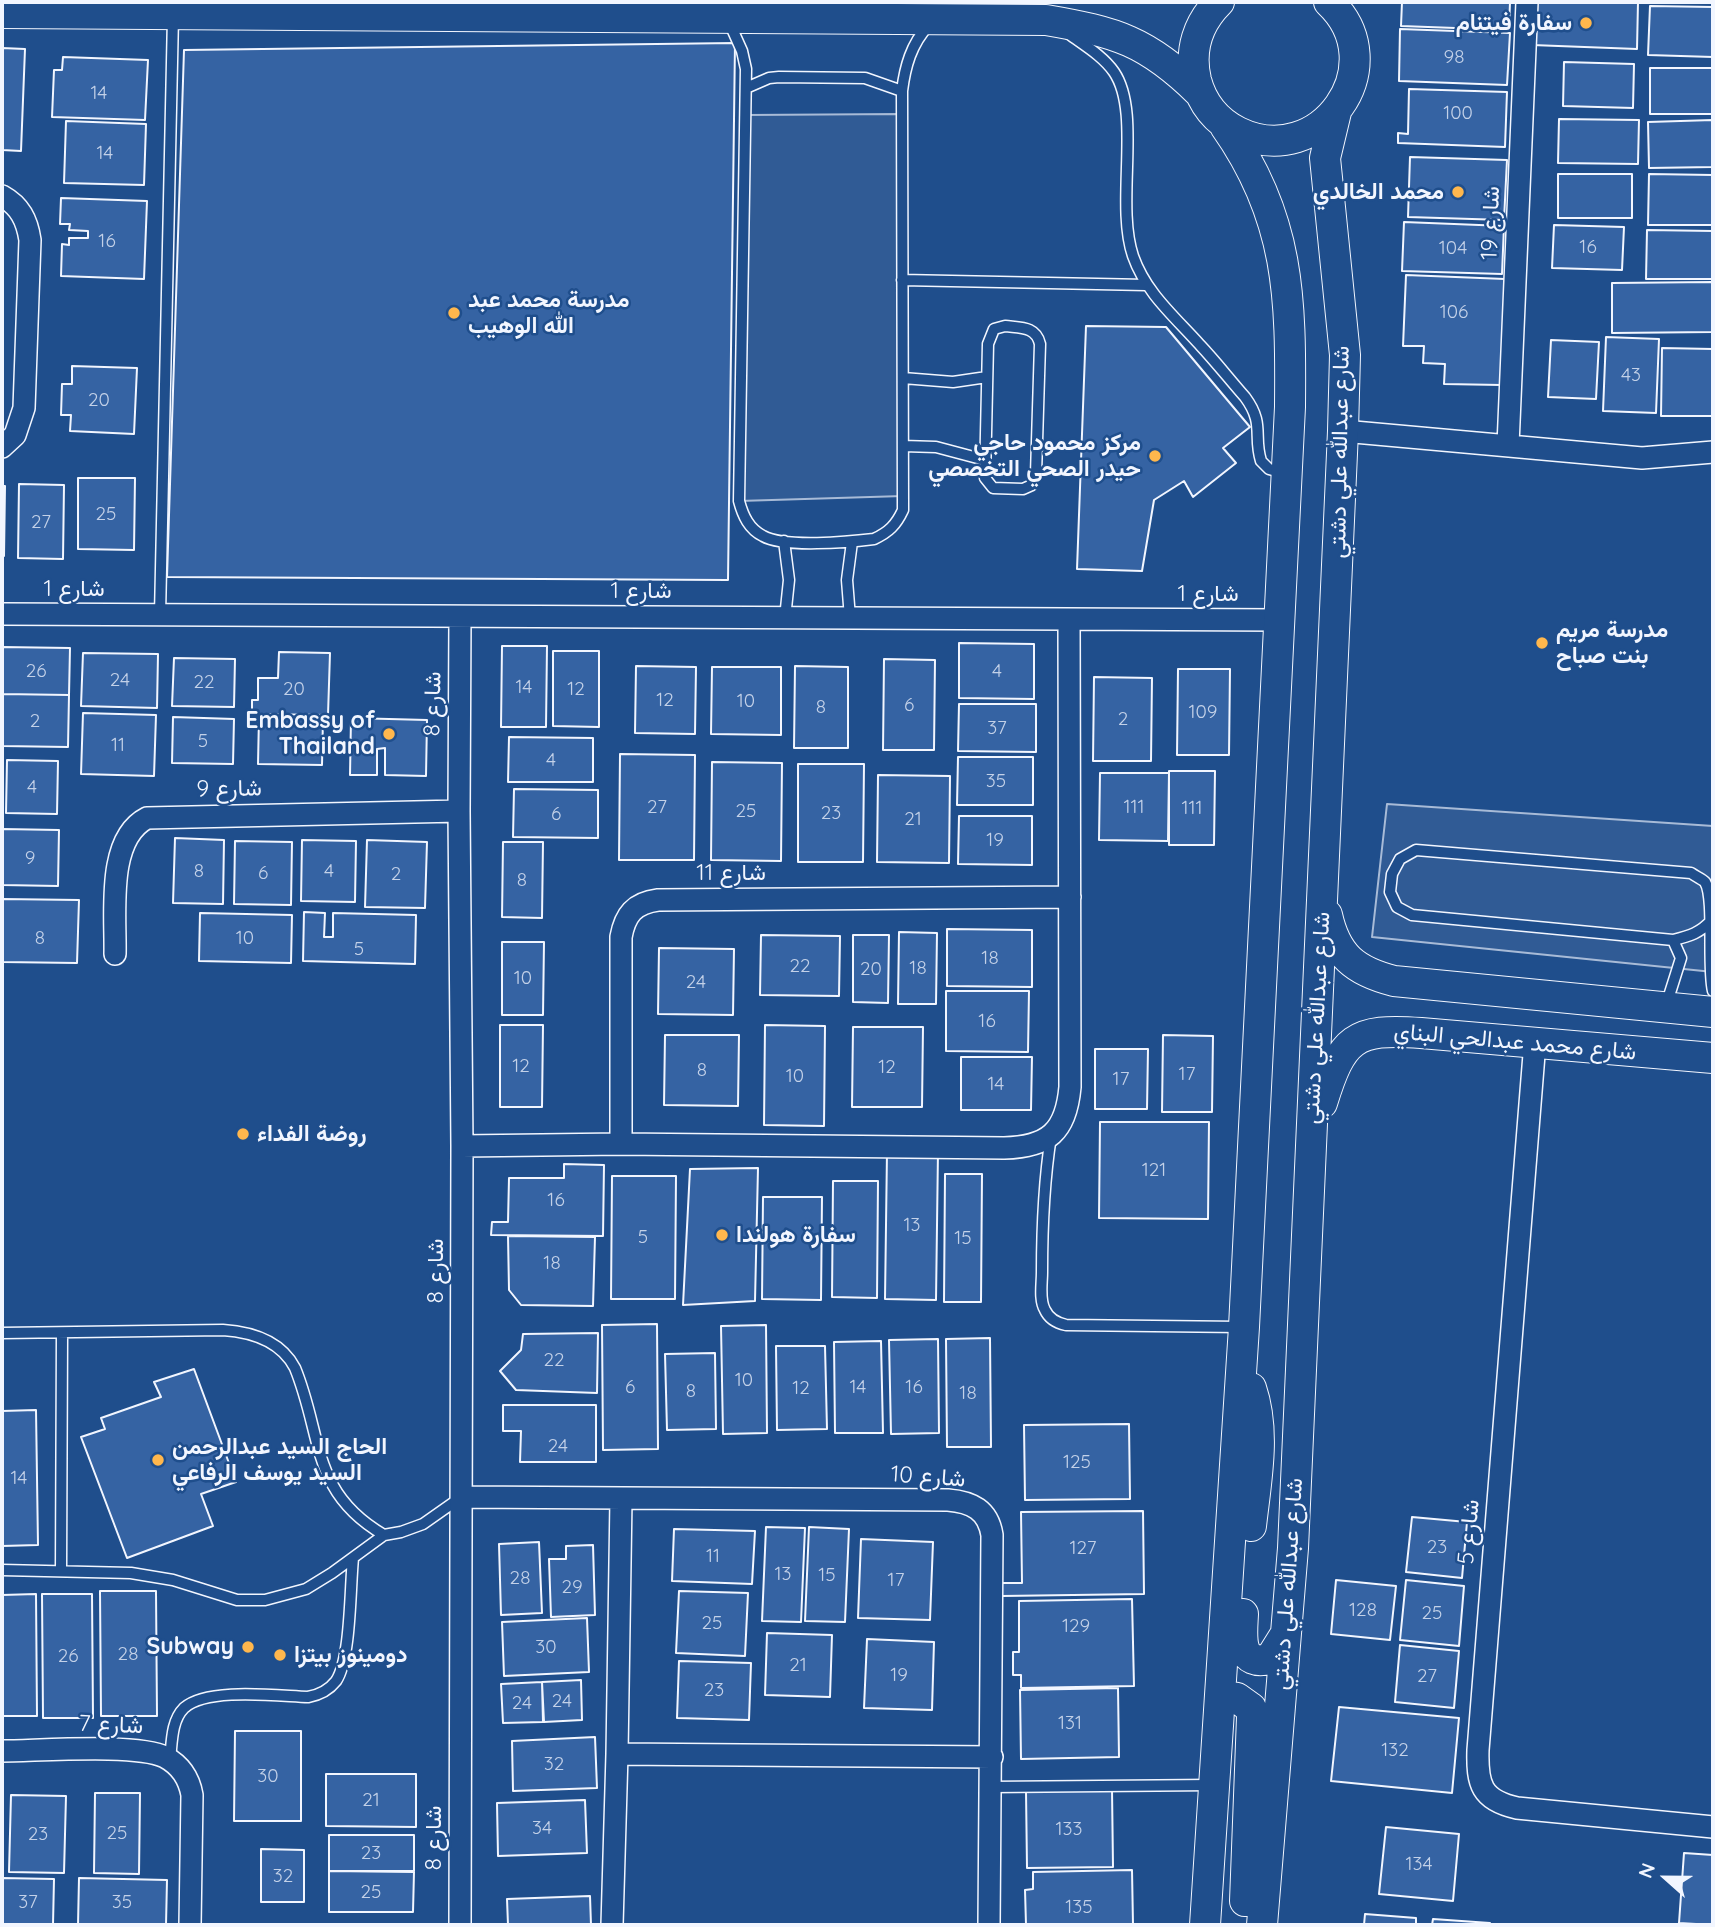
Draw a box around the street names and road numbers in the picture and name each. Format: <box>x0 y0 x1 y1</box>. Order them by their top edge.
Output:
street label: شارع 19 <box>1476 186 1506 260</box>
street label: شارع عبدالله علي دشتي <box>1324 345 1356 559</box>
street label: شارع 1 <box>43 575 105 603</box>
street label: شارع 1 <box>610 577 672 605</box>
street label: شارع 1 <box>1177 580 1239 608</box>
street label: شارع 8 <box>419 671 447 737</box>
street label: شارع 9 <box>196 775 262 803</box>
street label: شارع 11 <box>696 859 766 887</box>
street label: شارع عبدالله علي دشتي <box>1298 911 1336 1125</box>
street label: شارع محمد عبدالحي البناي <box>1393 1018 1637 1066</box>
street label: شارع 8 <box>422 1239 450 1303</box>
street label: شارع 10 <box>890 1461 966 1493</box>
street label: شارع عبدالله علي دشتي <box>1267 1477 1309 1691</box>
street label: شارع 5 <box>1452 1498 1486 1566</box>
street label: شارع 7 <box>78 1710 144 1740</box>
street label: شارع 8 <box>420 1806 448 1870</box>

